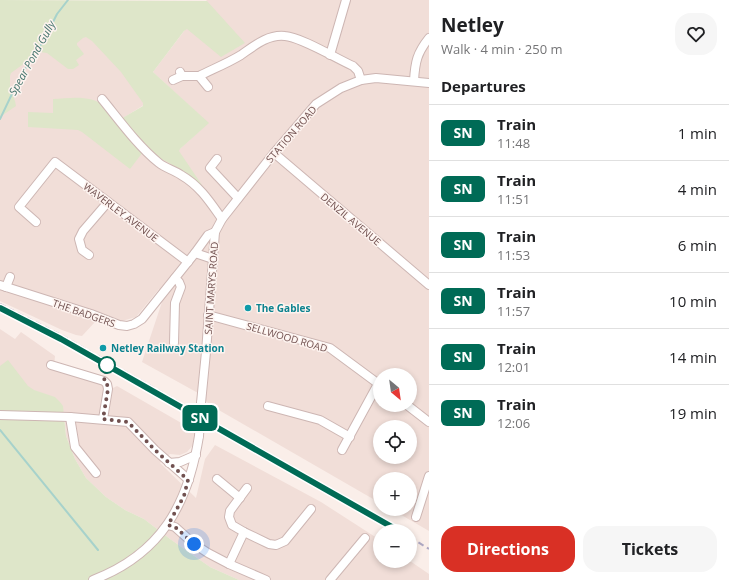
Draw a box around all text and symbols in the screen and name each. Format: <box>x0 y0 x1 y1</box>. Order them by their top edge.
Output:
text: Netley <box>441 12 504 38</box>
button: heart <box>675 13 717 55</box>
water label: Spear Pond Gully <box>5 17 59 98</box>
text: Walk · 4 min · 250 m <box>441 40 563 58</box>
text: Departures <box>441 76 526 96</box>
street label: STATION ROAD <box>262 103 320 165</box>
text: Train <box>497 114 536 134</box>
text: SN <box>453 123 473 142</box>
text: 1 min <box>678 123 717 143</box>
text: 11:48 <box>497 134 530 152</box>
text: Train <box>497 170 536 190</box>
street label: WAVERLEY AVENUE <box>81 179 161 245</box>
text: SN <box>453 179 473 198</box>
text: 4 min <box>678 179 717 199</box>
street label: DENZIL AVENUE <box>318 190 384 248</box>
text: 11:51 <box>497 190 530 208</box>
text: Train <box>497 226 536 246</box>
text: SN <box>453 235 473 254</box>
text: 6 min <box>678 235 717 255</box>
street label: SAINT MARYS ROAD <box>201 241 221 335</box>
text: 11:53 <box>497 246 530 264</box>
text: Train <box>497 282 536 302</box>
text: SN <box>453 291 473 310</box>
text: 10 min <box>669 291 717 311</box>
street label: THE BADGERS <box>51 296 117 330</box>
place label: The Gables <box>256 301 310 315</box>
text: 11:57 <box>497 302 530 320</box>
marker: The Gables <box>243 303 253 313</box>
street label: SELLWOOD ROAD <box>245 319 329 355</box>
text: Train <box>497 338 536 358</box>
place label: Netley Railway Station <box>111 341 224 355</box>
marker: Netley Railway Station <box>98 343 108 353</box>
text: SN <box>453 347 473 366</box>
text: 14 min <box>669 347 717 367</box>
unlabelled marker <box>98 356 116 374</box>
text: 12:01 <box>497 358 530 376</box>
north arrow <box>373 368 417 412</box>
map controls <box>373 368 417 568</box>
text: Train <box>497 394 536 414</box>
text: SN <box>453 403 473 422</box>
text: 19 min <box>669 403 717 423</box>
line badge: SN <box>182 405 218 431</box>
text: SN <box>190 408 210 427</box>
text: 12:06 <box>497 414 530 432</box>
button: locate <box>373 420 417 464</box>
button: + <box>373 472 417 516</box>
button: − <box>373 524 417 568</box>
button: Directions <box>441 526 575 572</box>
button: Tickets <box>583 526 717 572</box>
your location <box>184 534 204 554</box>

